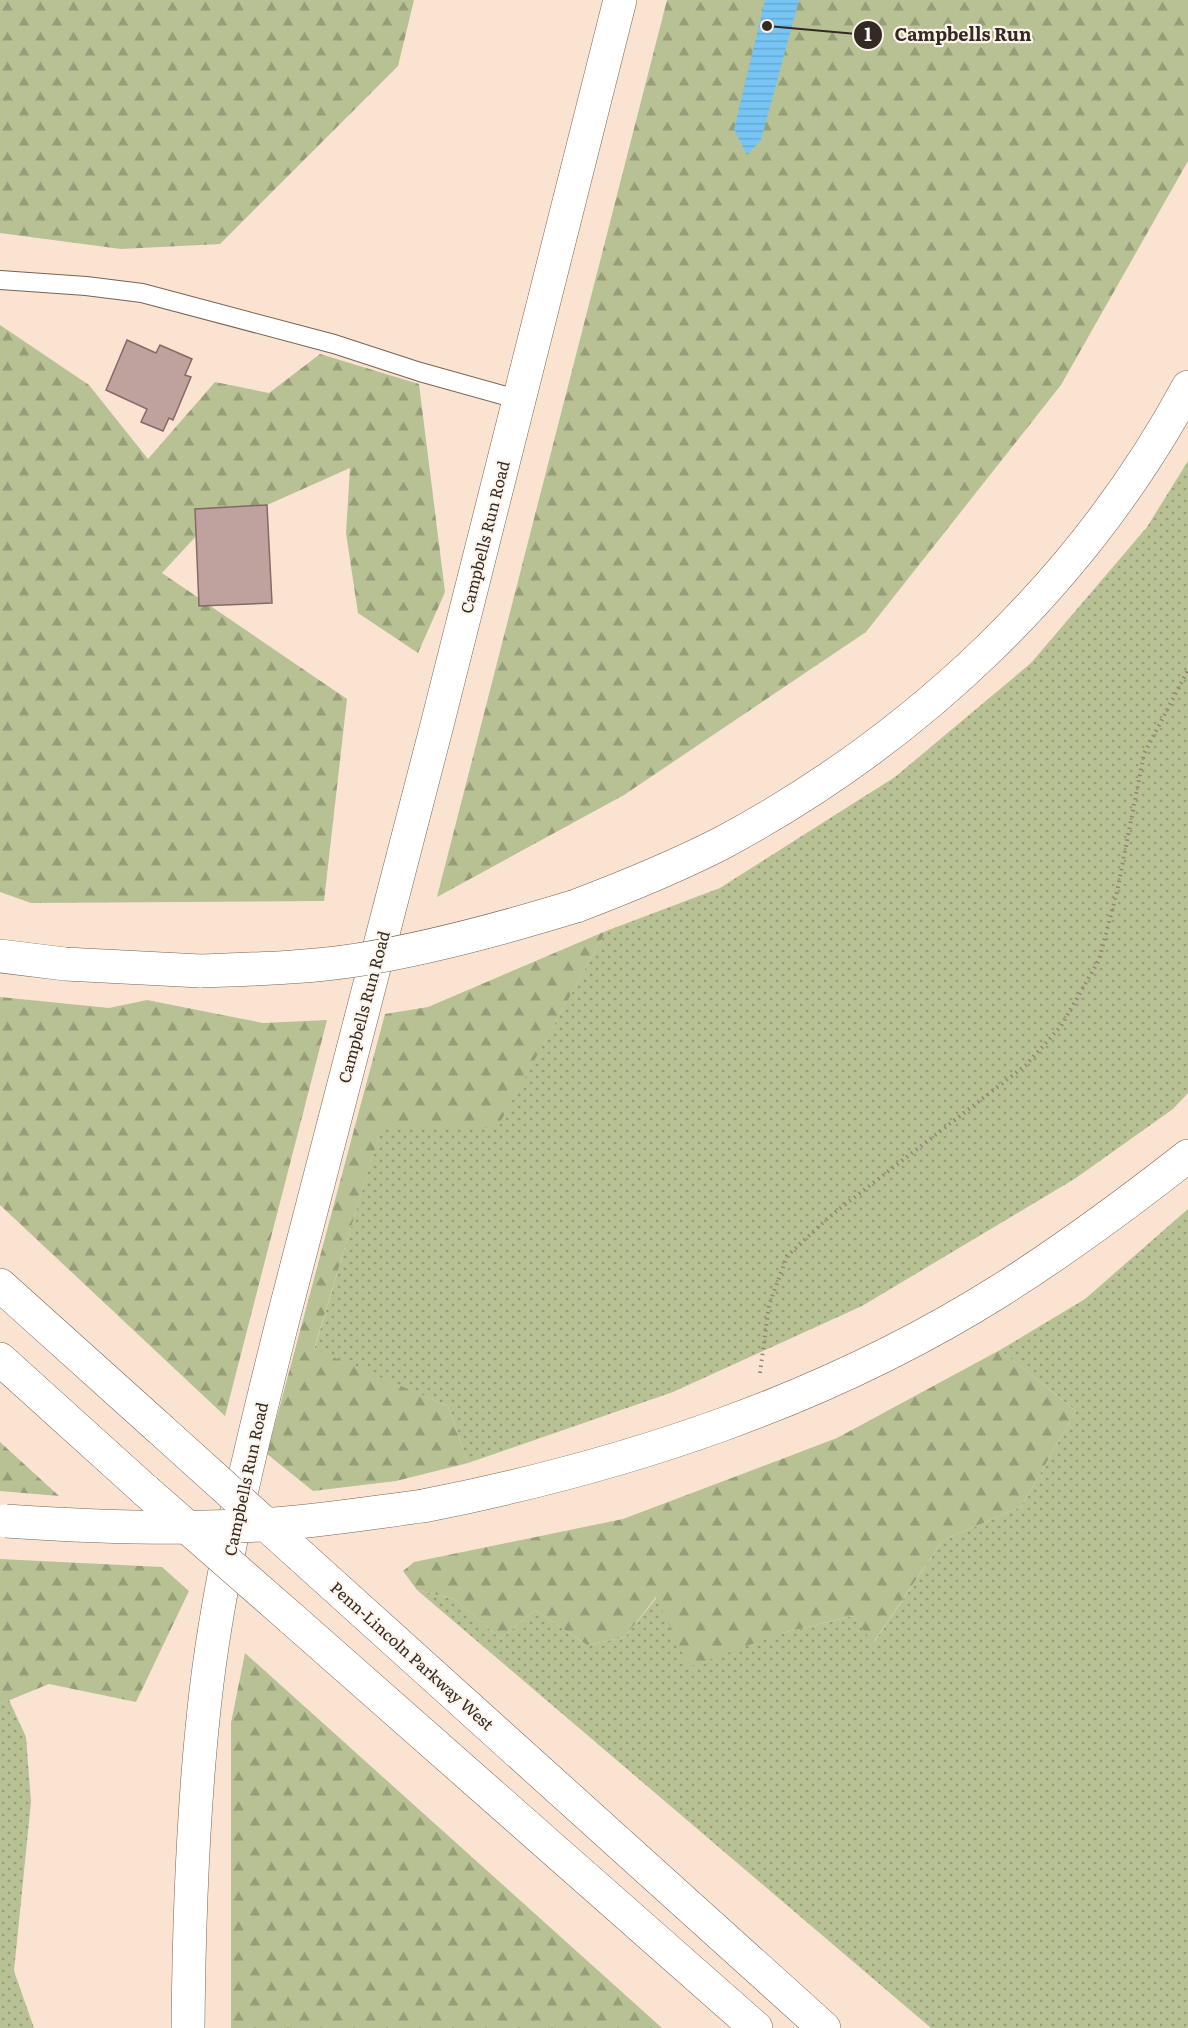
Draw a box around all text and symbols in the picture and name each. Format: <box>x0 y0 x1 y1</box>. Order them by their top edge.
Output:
callout: Campbells Run <box>853 17 1044 53</box>
text: 1 <box>864 20 872 47</box>
text: Campbells Run <box>894 20 1032 47</box>
street label: Campbells Run Road <box>453 458 515 616</box>
street label: Campbells Run Road <box>331 928 395 1086</box>
street label: Campbells Run Road <box>217 1399 273 1558</box>
street label: Penn-Lincoln Parkway West <box>326 1575 500 1736</box>

